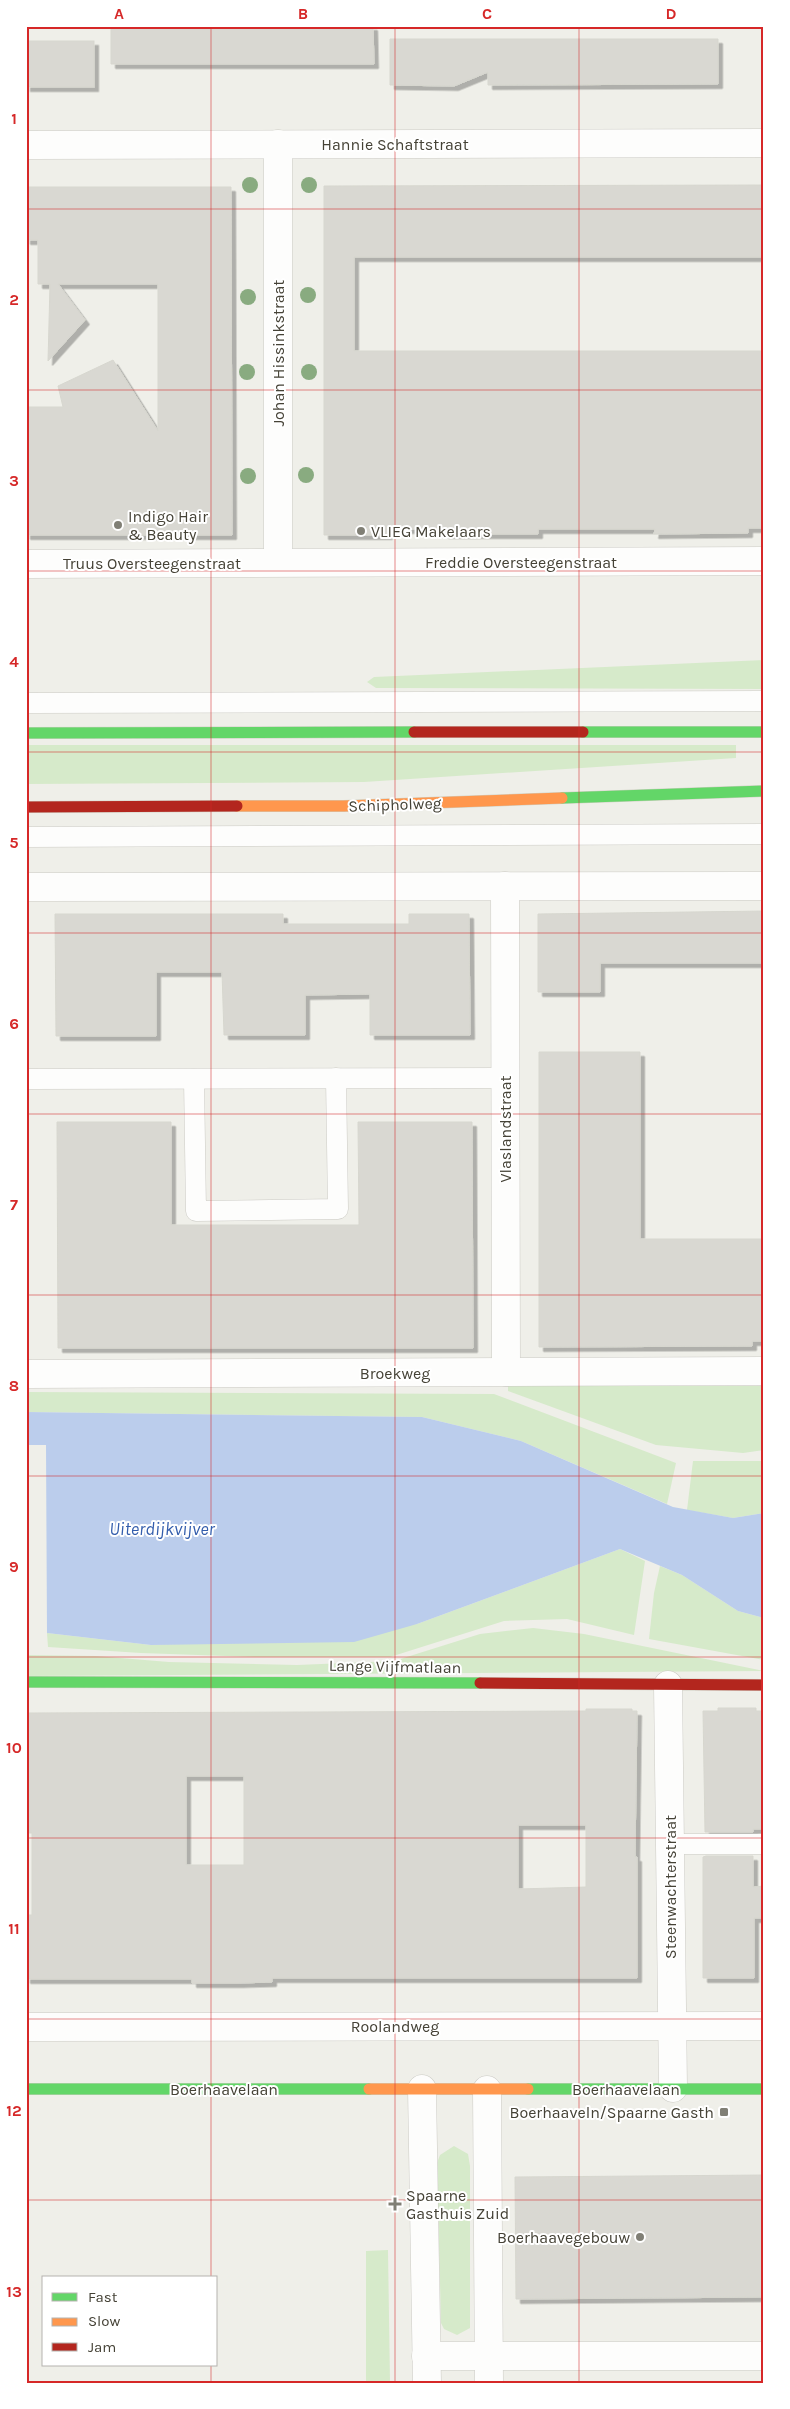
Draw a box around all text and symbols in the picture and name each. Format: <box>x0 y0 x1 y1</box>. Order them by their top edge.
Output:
text: A <box>114 4 124 23</box>
text: B <box>298 4 308 23</box>
text: C <box>482 4 492 23</box>
text: D <box>666 4 677 23</box>
text: 1 <box>11 109 17 128</box>
street label: Hannie Schaftstraat <box>321 135 469 154</box>
street label: Johan Hissinkstraat <box>269 280 288 426</box>
text: 2 <box>9 290 19 309</box>
text: 3 <box>9 471 19 490</box>
place label: Indigo Hair & Beauty <box>128 507 208 544</box>
marker: Indigo Hair & Beauty <box>112 519 124 531</box>
place label: VLIEG Makelaars <box>371 522 491 541</box>
marker: VLIEG Makelaars <box>355 525 367 537</box>
street label: Freddie Oversteegenstraat <box>425 553 617 572</box>
street label: Truus Oversteegenstraat <box>63 554 241 573</box>
text: 4 <box>9 652 19 671</box>
street label: Schipholweg <box>348 793 442 816</box>
text: 5 <box>9 833 19 852</box>
text: 6 <box>9 1014 19 1033</box>
street label: Vlaslandstraat <box>496 1076 515 1182</box>
text: 7 <box>10 1195 18 1214</box>
street label: Broekweg <box>360 1364 430 1383</box>
text: 8 <box>9 1376 19 1395</box>
water label: Uiterdijkvijver <box>109 1518 216 1540</box>
text: 9 <box>9 1557 19 1576</box>
street label: Lange Vijfmatlaan <box>329 1656 461 1677</box>
text: 10 <box>6 1738 22 1757</box>
street label: Steenwachterstraat <box>661 1815 680 1959</box>
text: 11 <box>8 1919 20 1938</box>
street label: Roolandweg <box>351 2017 439 2036</box>
street label: Boerhaavelaan <box>170 2080 278 2099</box>
street label: Boerhaavelaan <box>572 2080 680 2099</box>
text: 12 <box>6 2101 22 2120</box>
place label: Boerhaaveln/Spaarne Gasth <box>509 2103 714 2122</box>
marker: Boerhaaveln/Spaarne Gasth <box>718 2106 730 2118</box>
place label: Spaarne Gasthuis Zuid <box>406 2186 509 2223</box>
marker: Spaarne Gasthuis Zuid <box>388 2197 402 2211</box>
place label: Boerhaavegebouw <box>497 2228 630 2247</box>
marker: Boerhaavegebouw <box>634 2231 646 2243</box>
legend <box>42 2276 218 2366</box>
text: 13 <box>6 2282 22 2301</box>
text: Fast <box>88 2288 118 2306</box>
text: Slow <box>88 2312 120 2330</box>
text: Jam <box>88 2338 116 2356</box>

